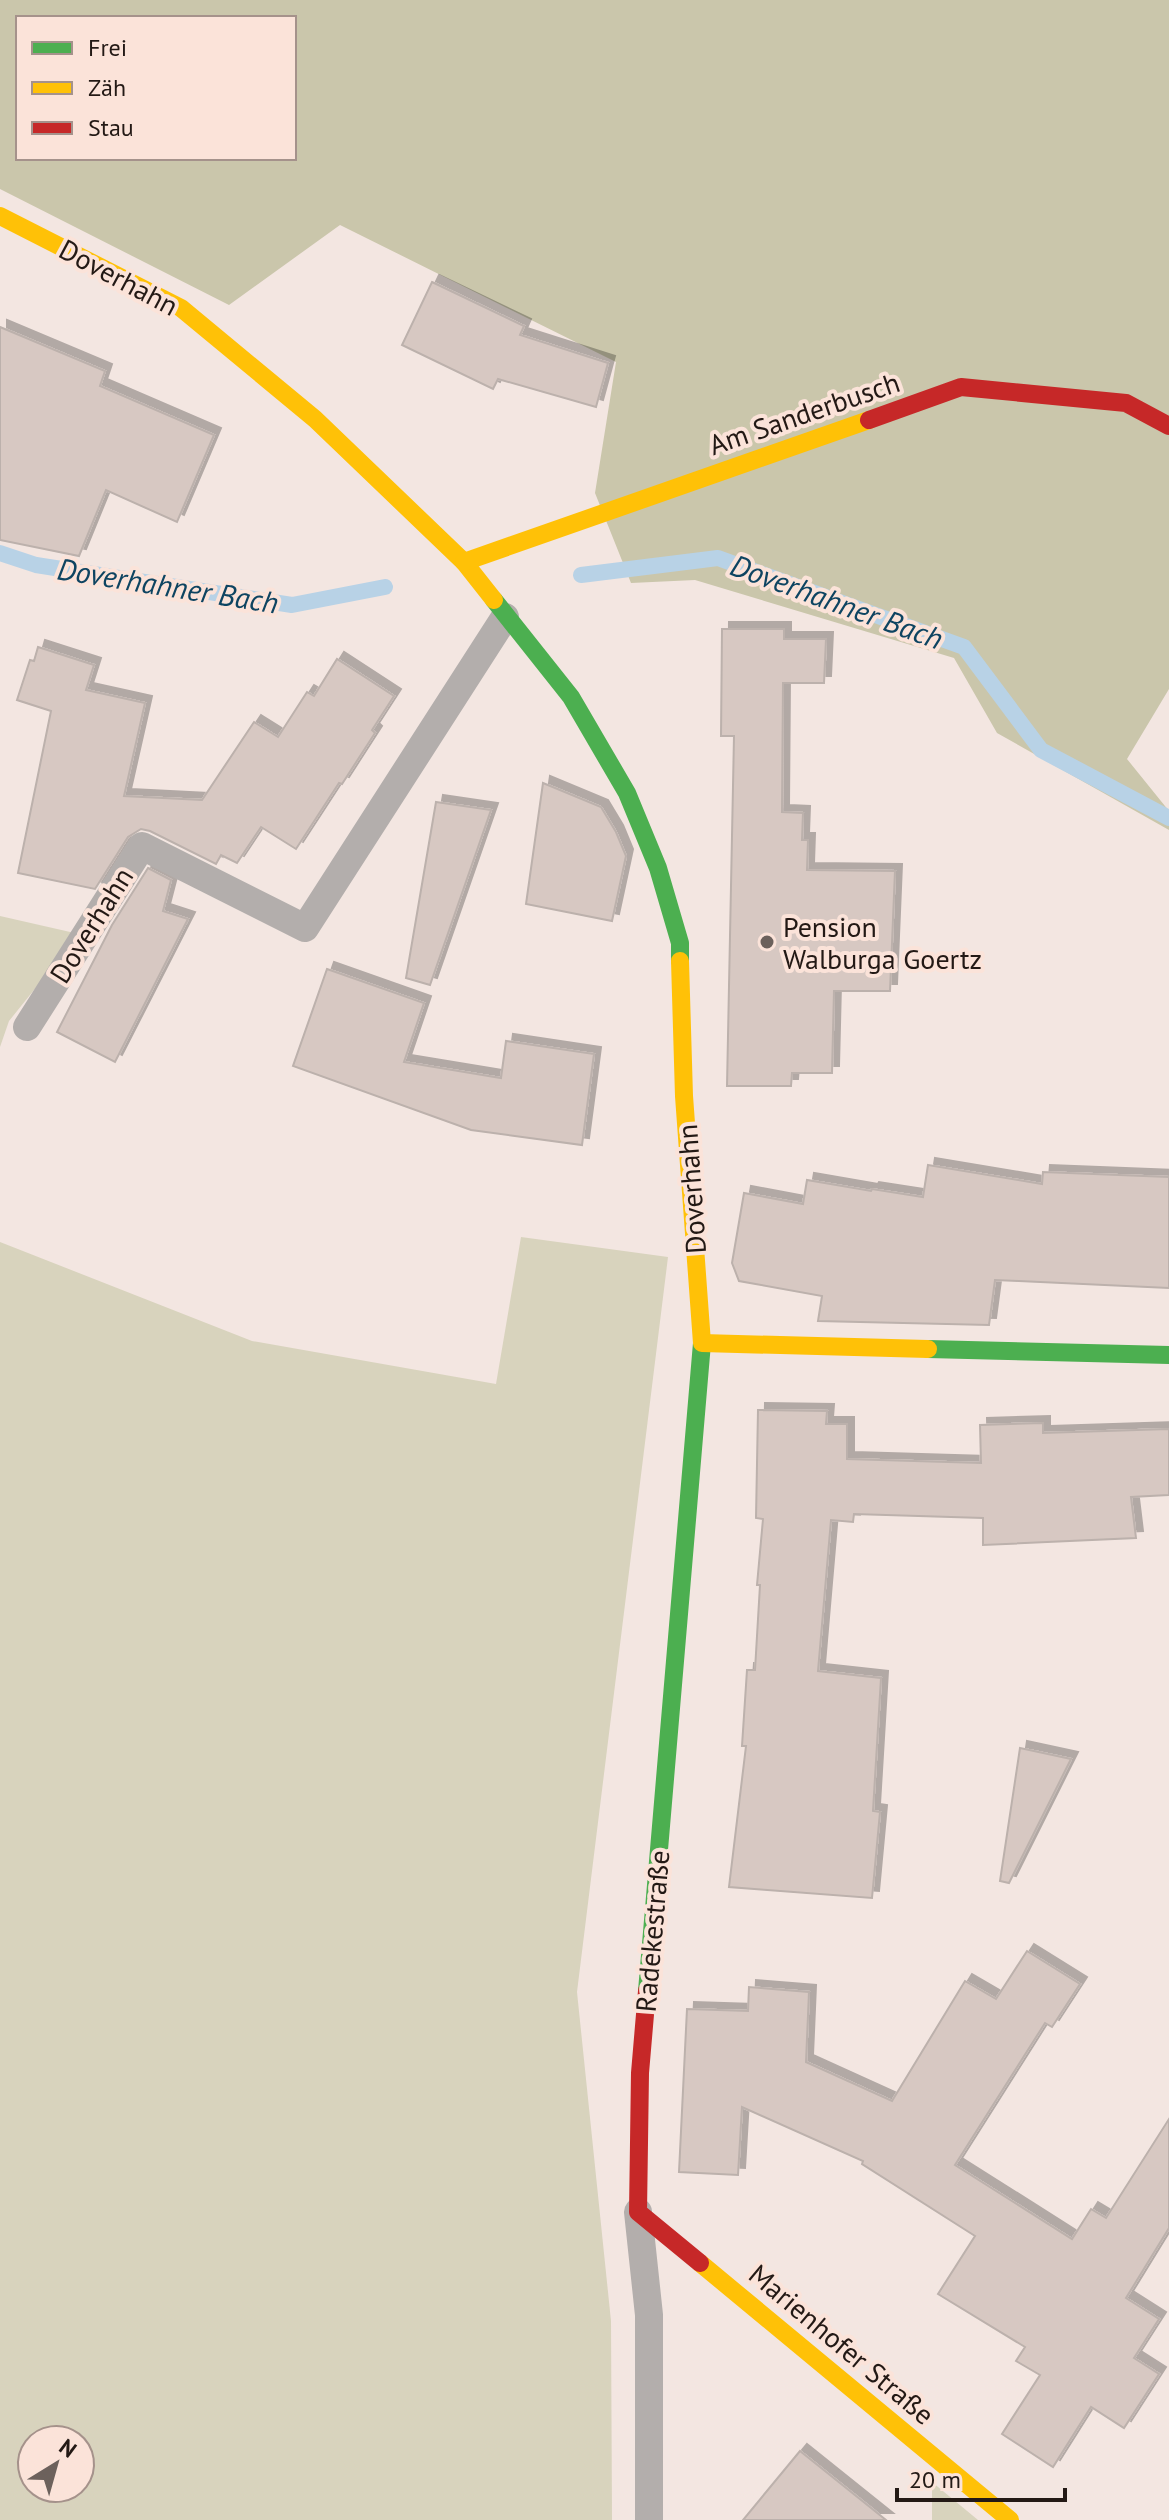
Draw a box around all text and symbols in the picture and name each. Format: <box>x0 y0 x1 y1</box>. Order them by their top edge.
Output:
legend <box>16 16 296 160</box>
text: Frei <box>88 32 127 63</box>
text: Zäh <box>88 72 126 103</box>
text: Stau <box>88 112 134 143</box>
street label: Doverhahn <box>53 230 185 324</box>
street label: Am Sanderbusch <box>704 363 904 463</box>
water label: Doverhahner Bach <box>725 545 949 657</box>
water label: Doverhahner Bach <box>55 548 281 622</box>
street label: Doverhahn <box>41 860 141 990</box>
place label: Pension Walburga Goertz <box>783 908 982 977</box>
marker: Pension Walburga Goertz <box>758 933 776 951</box>
street label: Doverhahn <box>668 1123 714 1255</box>
street label: Radekestraße <box>626 1849 678 2013</box>
street label: Marienhofer Straße <box>742 2256 942 2432</box>
north arrow <box>16 2424 96 2504</box>
text: N <box>54 2432 82 2464</box>
scale bar <box>897 2452 1065 2502</box>
text: 20 m <box>909 2464 961 2495</box>

